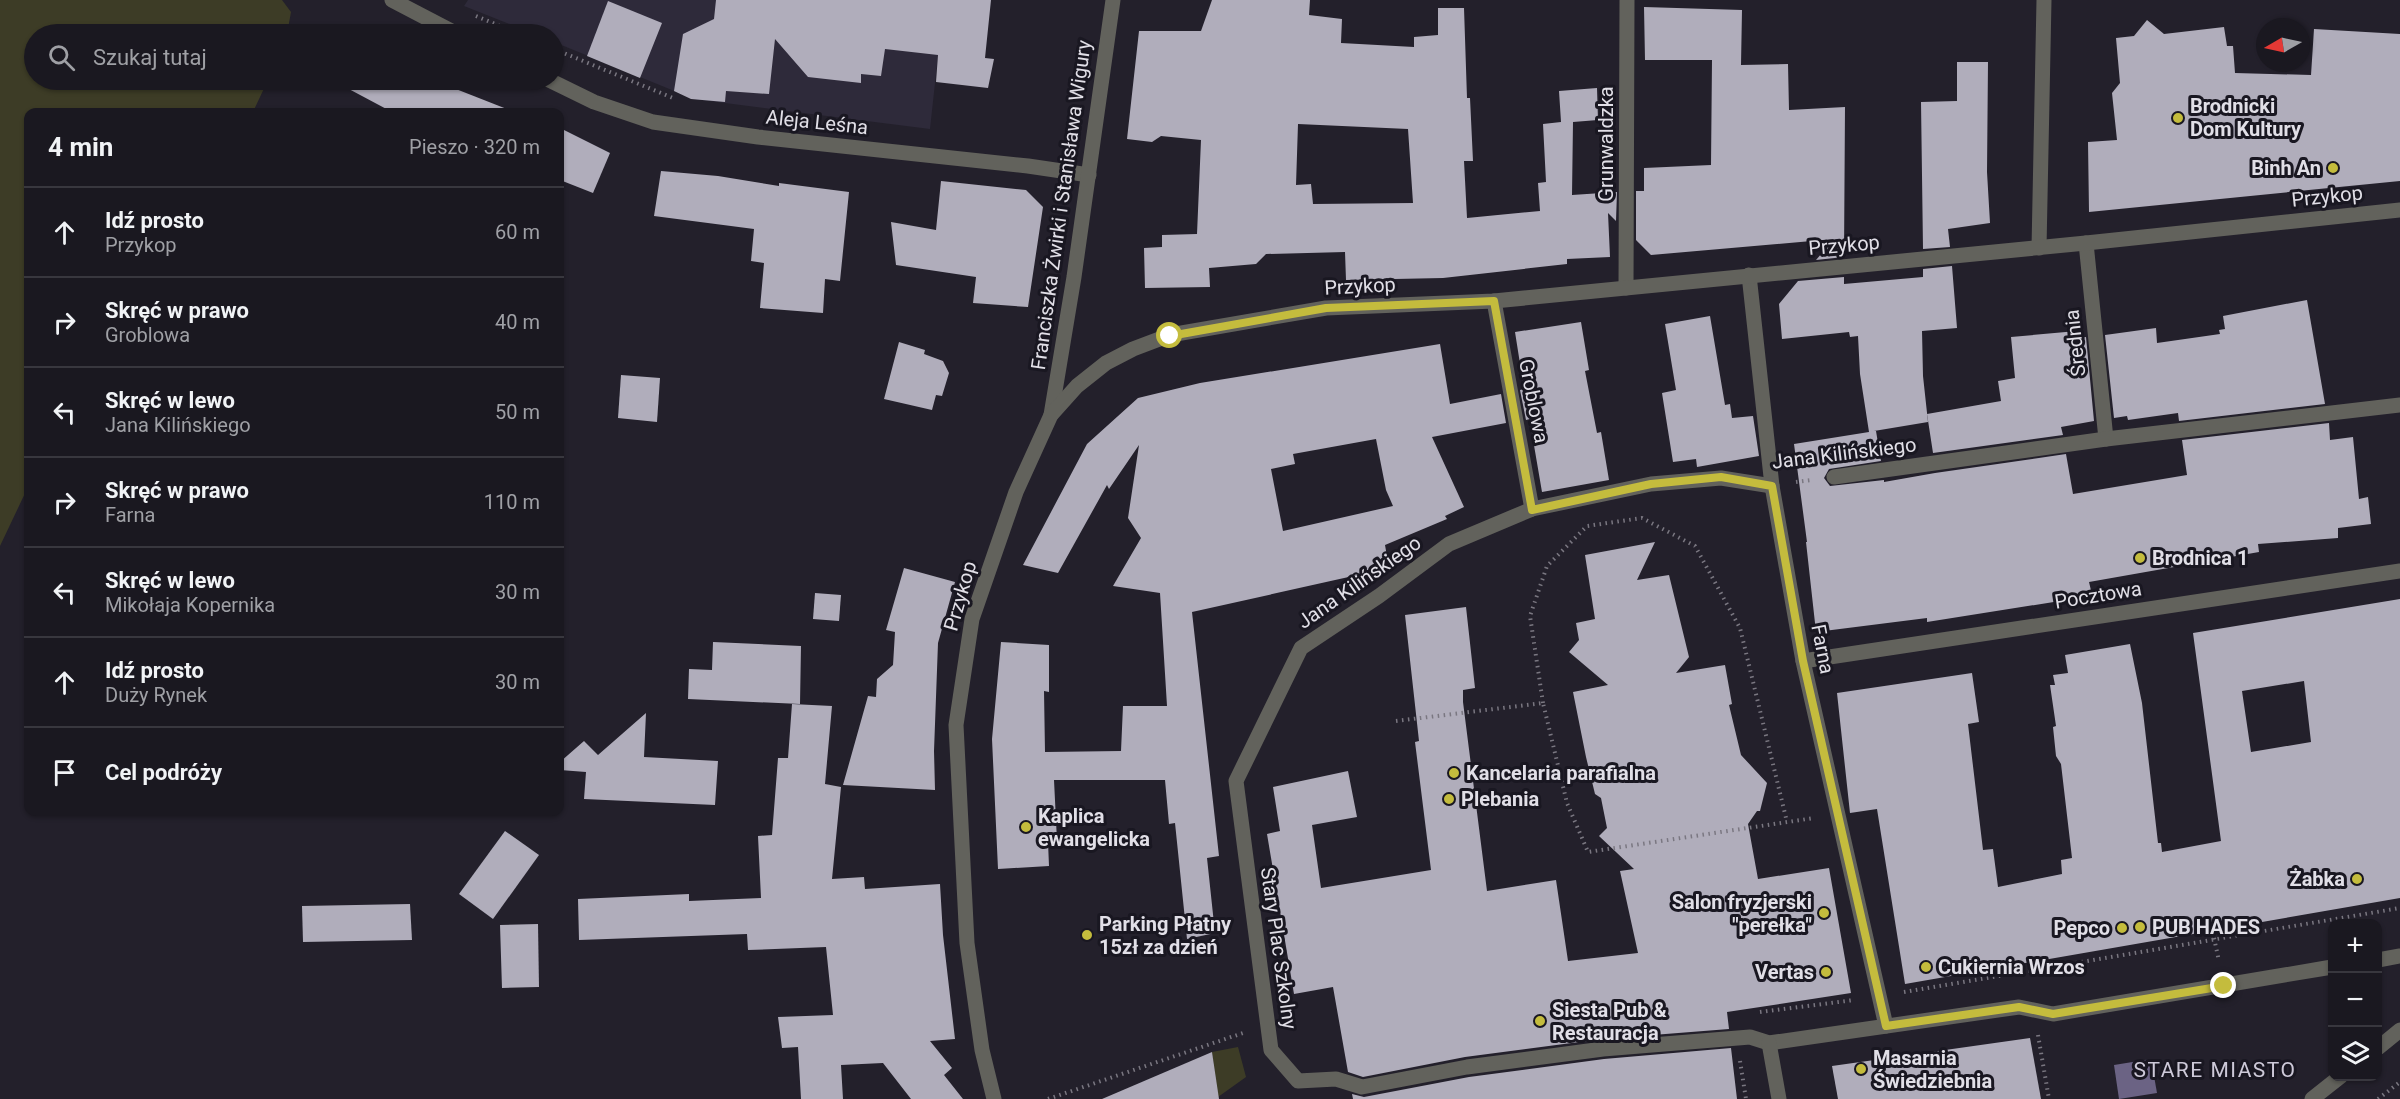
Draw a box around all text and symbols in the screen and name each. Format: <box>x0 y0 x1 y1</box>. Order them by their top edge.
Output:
north arrow <box>2256 18 2310 72</box>
search box <box>24 24 564 90</box>
street label: Franciszka Żwirki i Stanisława Wigury <box>1026 38 1096 371</box>
icon: search <box>45 41 78 74</box>
text: Szukaj tutaj <box>93 45 207 70</box>
street label: Grunwaldzka <box>1594 86 1618 202</box>
place label: Brodnicki Dom Kultury <box>2190 94 2302 141</box>
street label: Aleja Leśna <box>765 105 869 139</box>
marker: Brodnicki Dom Kultury <box>2171 111 2185 125</box>
text: 4 min <box>48 132 113 162</box>
text: Pieszo · 320 m <box>409 135 540 159</box>
place label: Binh An <box>2251 156 2321 180</box>
marker: Binh An <box>2326 161 2340 175</box>
street label: Przykop <box>2290 180 2364 212</box>
text: Idź prosto <box>105 208 204 233</box>
icon: ahead <box>48 216 81 249</box>
text: 60 m <box>495 220 540 244</box>
street label: Przykop <box>1807 230 1881 260</box>
text: Przykop <box>105 233 177 257</box>
street label: Przykop <box>1324 272 1396 300</box>
text: Skręć w prawo <box>105 298 249 323</box>
icon: right <box>48 306 81 339</box>
street label: Średnia <box>2060 308 2090 378</box>
text: 40 m <box>495 310 540 334</box>
route start <box>1156 322 1182 348</box>
text: Groblowa <box>105 323 190 347</box>
street label: Groblowa <box>1514 357 1554 445</box>
text: Skręć w lewo <box>105 388 235 413</box>
icon: left <box>48 396 81 429</box>
text: 50 m <box>495 400 540 424</box>
text: Jana Kilińskiego <box>105 413 251 437</box>
street label: Jana Kilińskiego <box>1770 432 1918 474</box>
text: Skręć w prawo <box>105 478 249 503</box>
icon: right <box>48 486 81 519</box>
text: 110 m <box>484 490 540 514</box>
text: Farna <box>105 503 155 527</box>
street label: Jana Kilińskiego <box>1293 530 1425 634</box>
place label: Brodnica 1 <box>2152 546 2248 570</box>
marker: Brodnica 1 <box>2133 551 2147 565</box>
street label: Przykop <box>939 558 981 634</box>
text: Skręć w lewo <box>105 568 235 593</box>
icon: left <box>48 576 81 609</box>
street label: Pocztowa <box>2053 576 2143 614</box>
text: 30 m <box>495 580 540 604</box>
text: Mikołaja Kopernika <box>105 593 275 617</box>
street label: Farna <box>1806 622 1840 676</box>
text: Idź prosto <box>105 658 204 683</box>
icon: ahead <box>48 666 81 699</box>
text: 30 m <box>495 670 540 694</box>
text: Duży Rynek <box>105 683 207 707</box>
icon: arrive <box>48 756 81 789</box>
text: Cel podróży <box>105 760 222 785</box>
place label: Kancelaria parafialna <box>1466 761 1656 785</box>
marker: Kancelaria parafialna <box>1447 766 1461 780</box>
place label: Plebania <box>1461 787 1539 811</box>
marker: Plebania <box>1442 792 1456 806</box>
place label: Kaplica ewangelicka <box>1038 804 1150 851</box>
marker: Kaplica ewangelicka <box>1019 820 1033 834</box>
street label: Stary Plac Szkolny <box>1256 866 1302 1031</box>
place label: Żabka <box>2290 867 2345 891</box>
marker: Żabka <box>2350 872 2364 886</box>
place label: Salon fryzjerski "perełka" <box>1672 890 1812 937</box>
marker: Salon fryzjerski "perełka" <box>1817 906 1831 920</box>
place label: Parking Płatny 15zł za dzień <box>1099 912 1232 959</box>
place label: PUB HADES <box>2152 915 2260 939</box>
place label: Pepco <box>2053 916 2110 940</box>
map controls <box>2328 919 2382 1081</box>
button: + <box>2328 919 2382 973</box>
marker: PUB HADES <box>2133 920 2147 934</box>
marker: Pepco <box>2115 921 2129 935</box>
marker: Parking Płatny 15zł za dzień <box>1080 928 1094 942</box>
place label: Cukiernia Wrzos <box>1938 955 2085 979</box>
place label: Vertas <box>1755 960 1814 984</box>
marker: Cukiernia Wrzos <box>1919 960 1933 974</box>
marker: Vertas <box>1819 965 1833 979</box>
route end <box>2210 972 2236 998</box>
button: − <box>2328 973 2382 1027</box>
place label: Siesta Pub & Restauracja <box>1552 998 1667 1045</box>
marker: Siesta Pub & Restauracja <box>1533 1014 1547 1028</box>
button: layers <box>2328 1027 2382 1081</box>
place label: Masarnia Świedziebnia <box>1873 1046 1992 1093</box>
district label: STARE MIASTO <box>2133 1058 2297 1082</box>
marker: Masarnia Świedziebnia <box>1854 1062 1868 1076</box>

